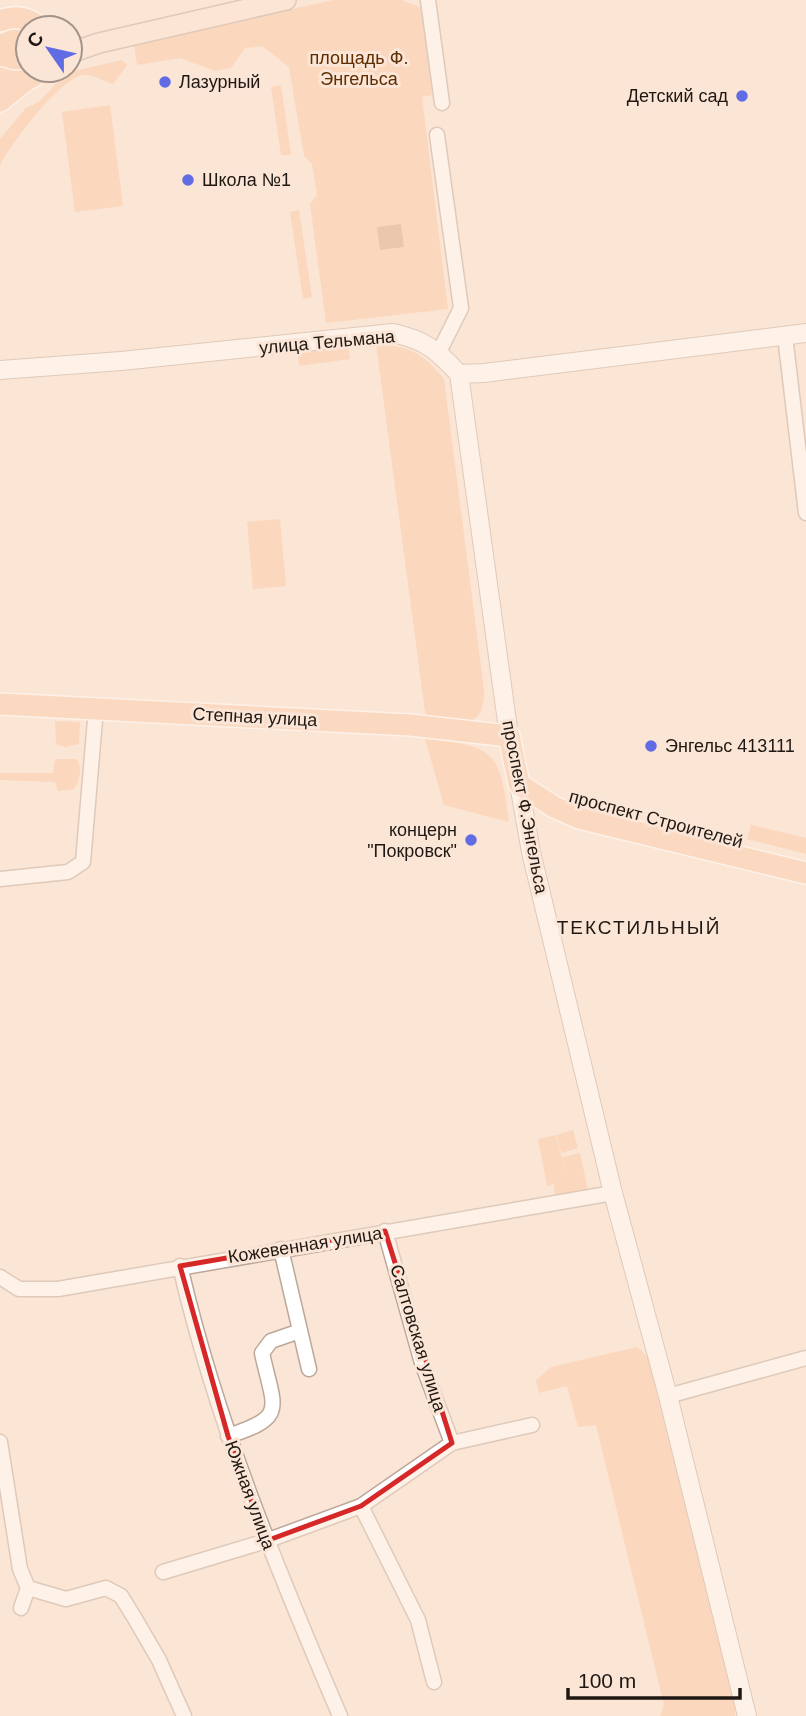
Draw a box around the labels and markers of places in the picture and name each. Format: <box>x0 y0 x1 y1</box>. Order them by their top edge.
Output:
place label: Лазурный <box>179 72 260 92</box>
marker: Лазурный <box>157 74 173 90</box>
place label: Детский сад <box>627 86 728 106</box>
marker: Детский сад <box>734 88 750 104</box>
place label: Школа №1 <box>202 170 291 190</box>
marker: Школа №1 <box>180 172 196 188</box>
place label: Энгельс 413111 <box>665 736 795 756</box>
marker: Энгельс 413111 <box>643 738 659 754</box>
place label: концерн "Покровск" <box>367 820 457 861</box>
marker: концерн "Покровск" <box>463 832 479 848</box>

